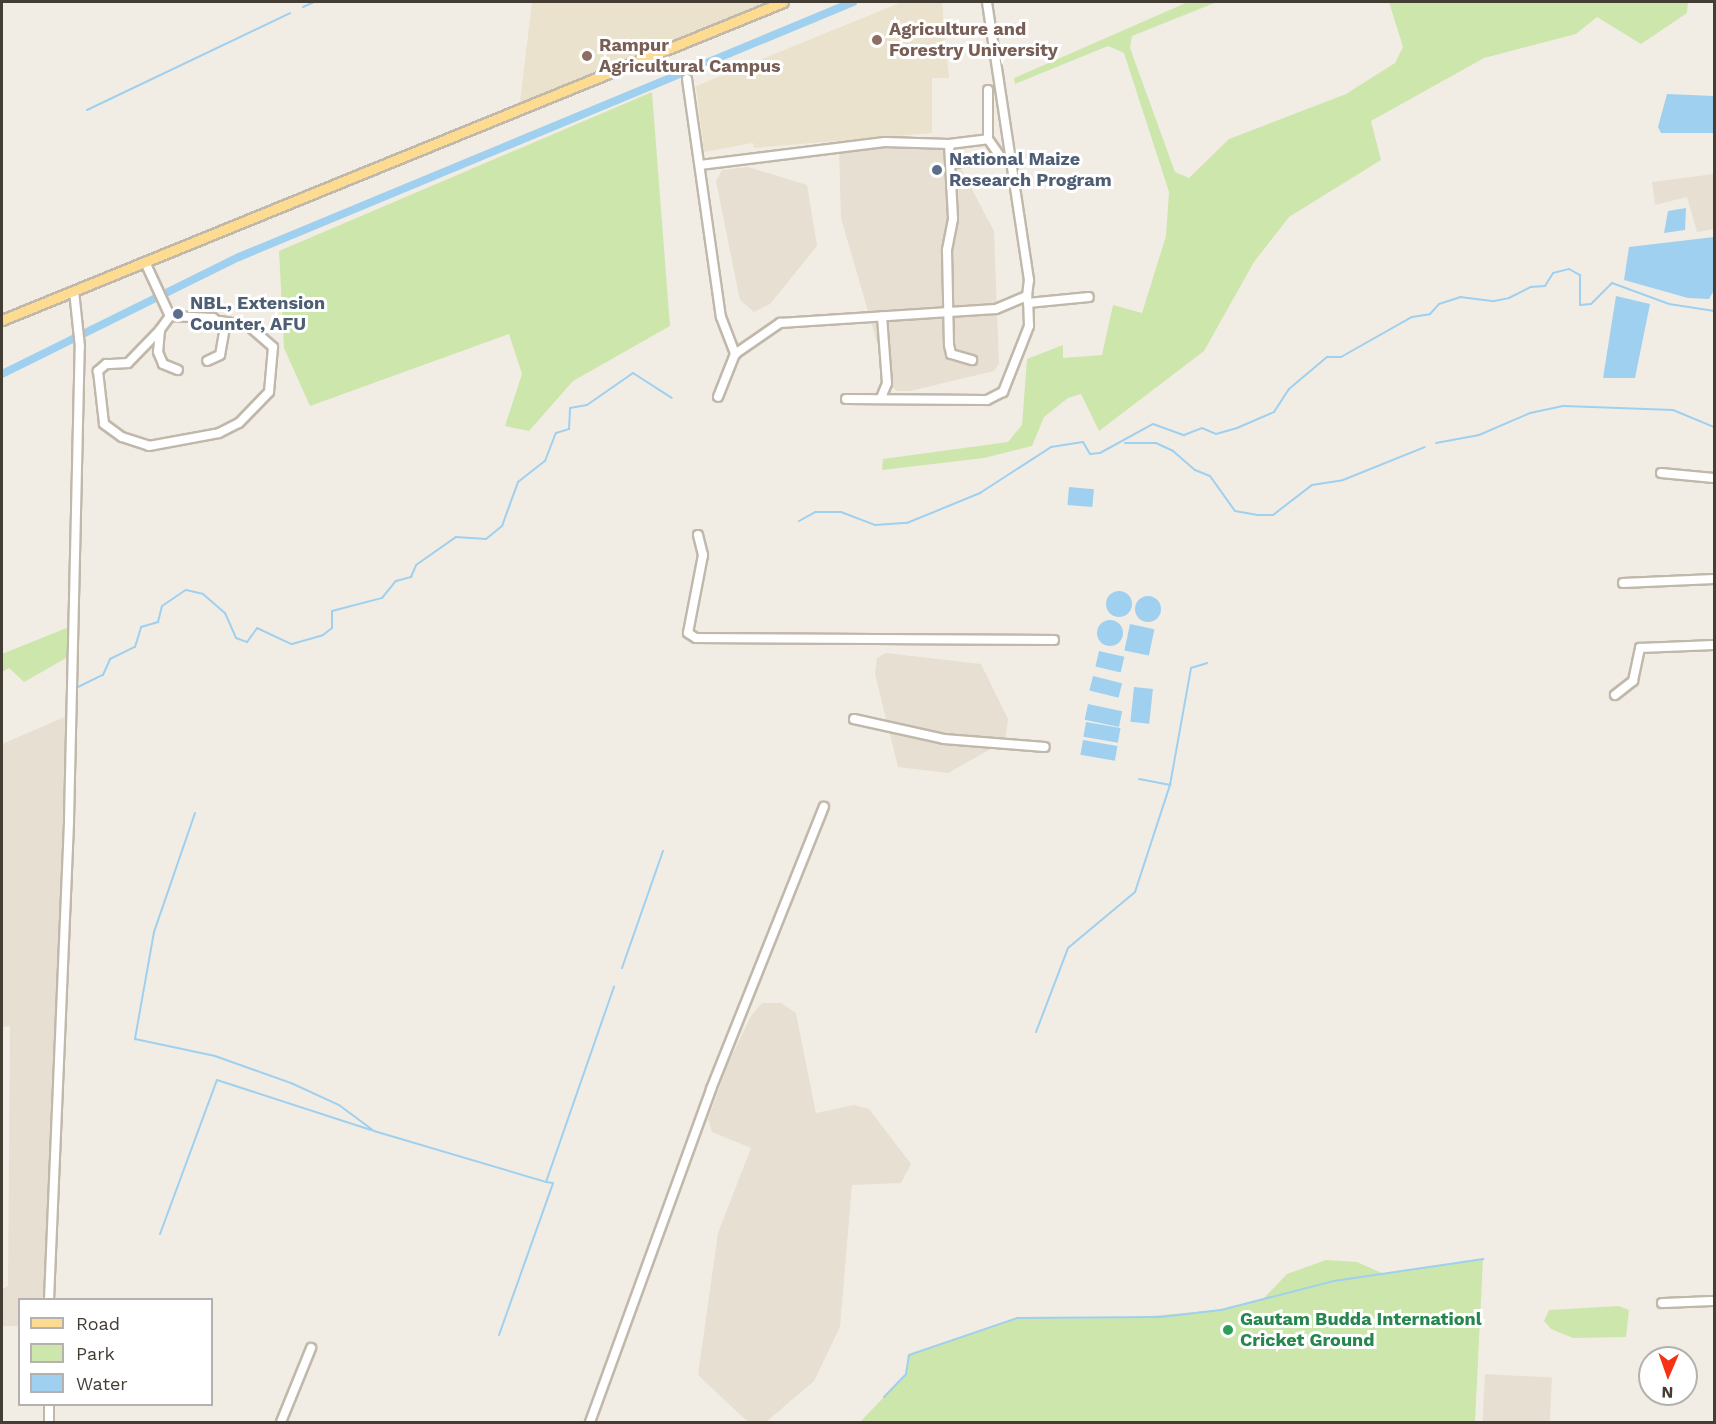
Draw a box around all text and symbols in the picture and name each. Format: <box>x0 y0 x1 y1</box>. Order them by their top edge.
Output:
place label: Agriculture and Forestry University <box>889 19 1058 62</box>
marker: Agriculture and Forestry University <box>870 33 884 47</box>
place label: Rampur Agricultural Campus <box>599 35 781 78</box>
marker: Rampur Agricultural Campus <box>580 49 594 63</box>
place label: National Maize Research Program <box>949 149 1112 192</box>
marker: National Maize Research Program <box>930 163 944 177</box>
place label: NBL, Extension Counter, AFU <box>190 293 325 336</box>
marker: NBL, Extension Counter, AFU <box>171 307 185 321</box>
legend <box>18 1298 213 1406</box>
place label: Gautam Budda Internationl Cricket Ground <box>1240 1309 1482 1352</box>
text: Road <box>76 1313 120 1334</box>
marker: Gautam Budda Internationl Cricket Ground <box>1221 1323 1235 1337</box>
text: Park <box>76 1343 115 1364</box>
north arrow <box>1638 1346 1698 1406</box>
text: Water <box>76 1373 128 1394</box>
text: N <box>1661 1383 1674 1402</box>

